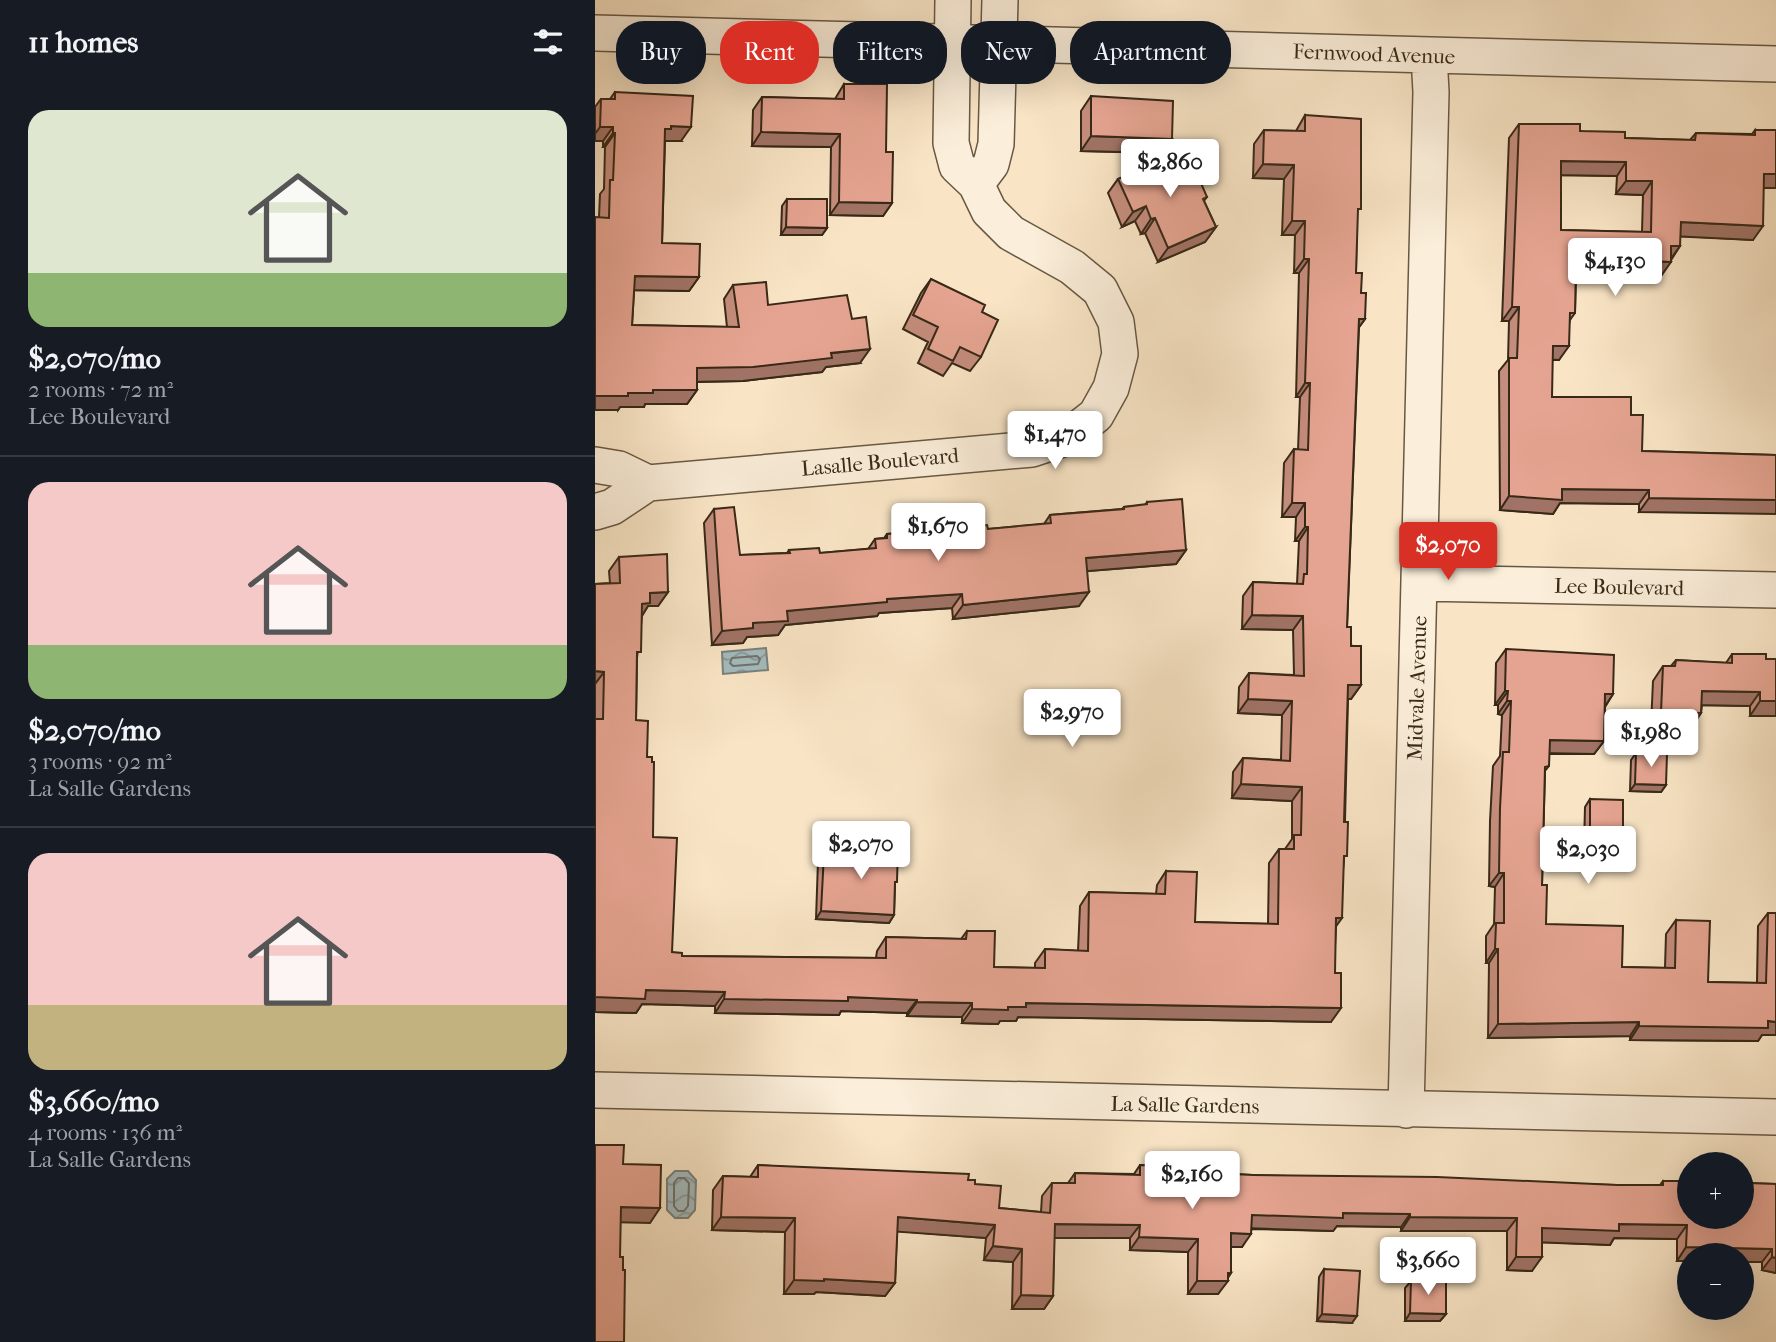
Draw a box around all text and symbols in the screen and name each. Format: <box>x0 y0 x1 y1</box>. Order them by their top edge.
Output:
chip: Buy <box>616 21 706 84</box>
chip: Rent <box>720 21 819 84</box>
chip: Filters <box>833 21 947 84</box>
chip: New <box>961 21 1056 84</box>
chip: Apartment <box>1070 21 1231 84</box>
icon: filters <box>529 23 567 61</box>
text: 11 homes <box>28 25 138 60</box>
street label: Fernwood Avenue <box>1292 39 1456 69</box>
pin: $2,860 <box>1113 140 1227 199</box>
text: $2,860 <box>1137 148 1203 175</box>
icon: home <box>235 155 361 281</box>
pin: $4,130 <box>1558 238 1672 298</box>
text: $4,130 <box>1584 247 1646 274</box>
text: $2,070/mo <box>28 341 161 376</box>
text: 2 rooms · 72 m² <box>28 376 173 403</box>
text: Lee Boulevard <box>28 403 170 430</box>
pin: $1,470 <box>998 412 1112 471</box>
text: $1,470 <box>1024 420 1086 447</box>
street label: Lasalle Boulevard <box>800 443 960 481</box>
pin: $1,670 <box>881 504 995 563</box>
text: $1,670 <box>907 512 969 539</box>
pin: $2,070 <box>1391 522 1505 582</box>
icon: home <box>235 527 361 653</box>
text: $2,070 <box>1415 531 1481 558</box>
street label: Lee Boulevard <box>1554 574 1685 600</box>
street label: Midvale Avenue <box>1402 615 1432 761</box>
pin: $2,970 <box>1015 690 1129 749</box>
text: $2,970 <box>1040 698 1104 725</box>
pin: $1,980 <box>1594 710 1708 769</box>
text: $2,070/mo <box>28 713 161 748</box>
text: $1,980 <box>1620 718 1682 745</box>
text: 3 rooms · 92 m² <box>28 748 172 775</box>
text: La Salle Gardens <box>28 775 191 802</box>
pin: $2,070 <box>804 822 918 881</box>
pin: $2,030 <box>1531 826 1645 886</box>
text: $2,070 <box>828 830 894 857</box>
text: $2,030 <box>1556 835 1620 862</box>
icon: home <box>235 898 361 1024</box>
text: $3,660/mo <box>28 1084 159 1119</box>
street label: La Salle Gardens <box>1110 1092 1260 1118</box>
text: 4 rooms · 136 m² <box>28 1119 182 1146</box>
text: La Salle Gardens <box>28 1146 191 1173</box>
pin: $2,160 <box>1135 1152 1249 1211</box>
map controls <box>1677 1152 1754 1320</box>
button: + <box>1677 1152 1754 1229</box>
text: $2,160 <box>1161 1160 1223 1187</box>
pin: $3,660 <box>1371 1238 1485 1297</box>
button: − <box>1677 1243 1754 1320</box>
text: $3,660 <box>1396 1246 1460 1273</box>

